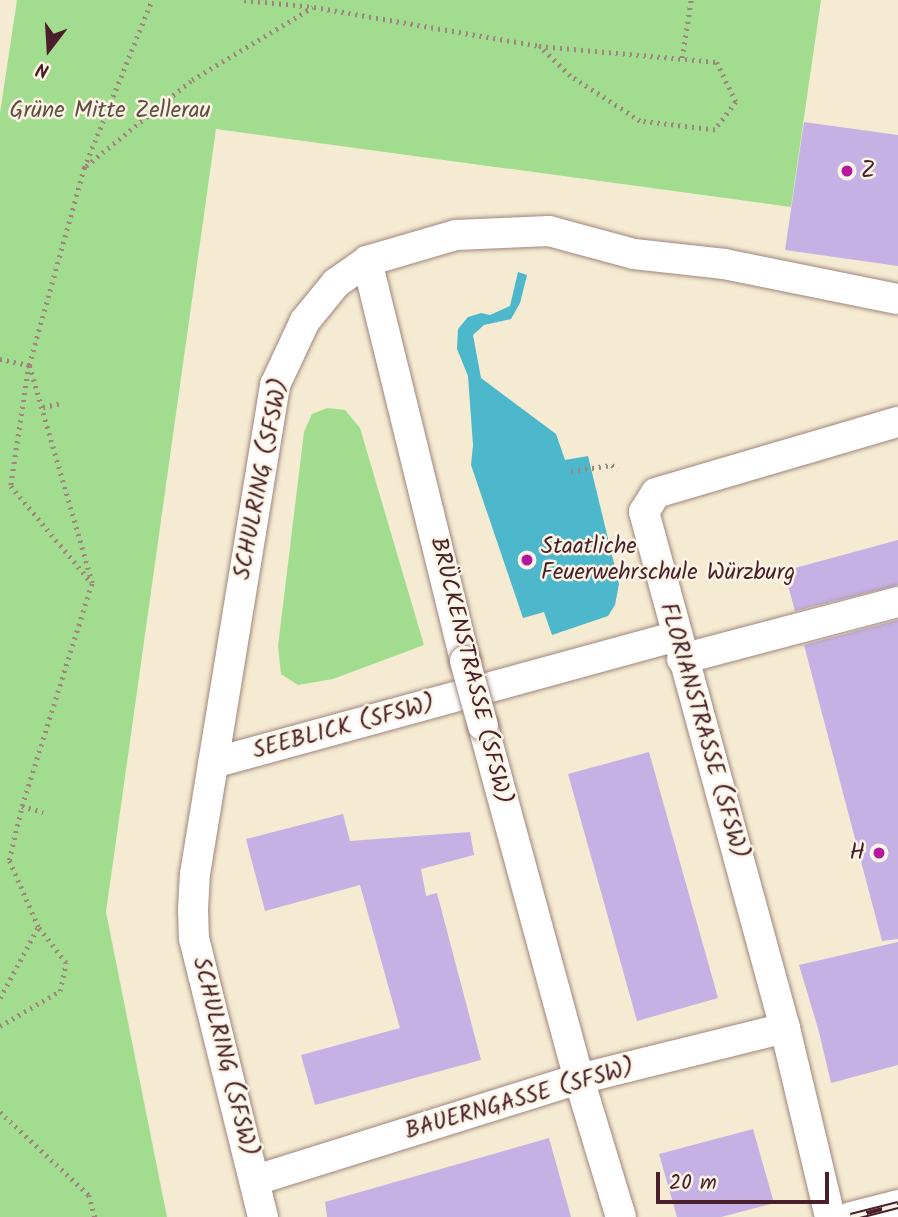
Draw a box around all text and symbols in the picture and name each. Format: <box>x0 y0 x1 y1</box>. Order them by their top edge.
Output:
north arrow <box>14 14 84 84</box>
text: N <box>33 53 53 85</box>
park label: Grüne Mitte Zellerau <box>9 97 211 125</box>
place label: Z <box>861 157 875 185</box>
marker: Z <box>839 163 855 179</box>
street label: SCHULRING (SFSW) <box>229 376 295 582</box>
place label: Staatliche Feuerwehrschule Würzburg <box>541 533 795 587</box>
street label: BRÜCKENSTRASSE (SFSW) <box>423 535 517 807</box>
marker: Staatliche Feuerwehrschule Würzburg <box>519 552 535 568</box>
street label: FLORIANSTRASSE (SFSW) <box>653 600 753 862</box>
street label: SEEBLICK (SFSW) <box>250 690 438 766</box>
place label: H <box>850 839 865 867</box>
marker: H <box>871 845 887 861</box>
street label: SCHULRING (SFSW) <box>186 955 262 1159</box>
street label: BAUERNGASSE (SFSW) <box>402 1054 638 1146</box>
scale bar <box>660 1158 833 1202</box>
text: 20 m <box>669 1167 717 1200</box>

